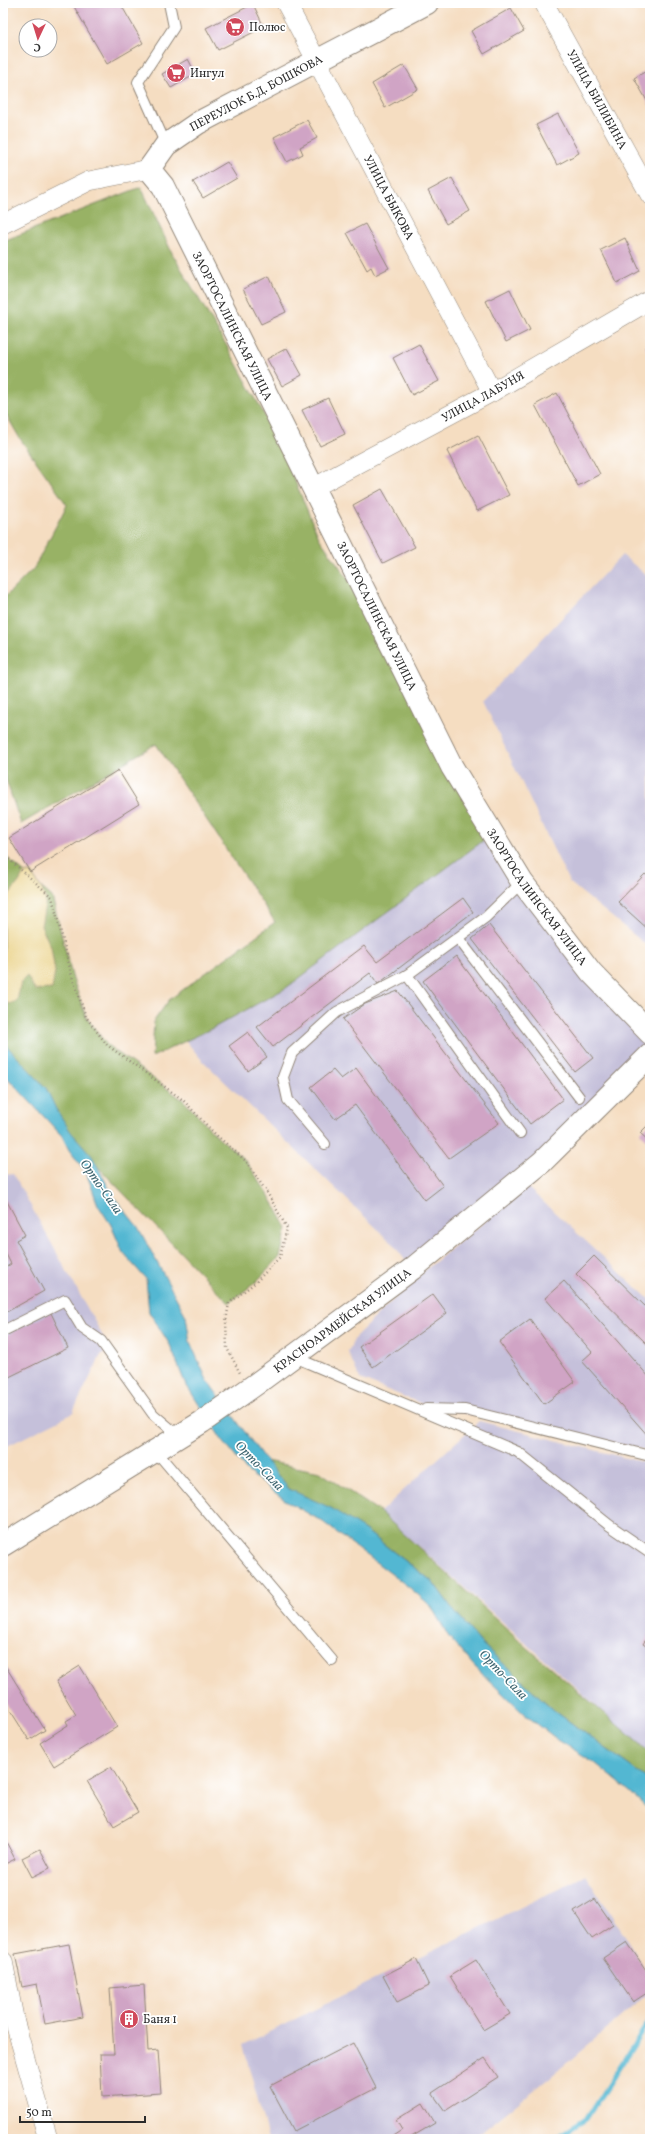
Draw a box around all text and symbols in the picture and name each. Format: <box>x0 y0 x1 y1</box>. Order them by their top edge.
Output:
supermarket icon: Полюс <box>224 16 246 38</box>
north arrow <box>18 18 58 58</box>
place label: Полюс <box>249 20 285 36</box>
text: С <box>33 39 41 54</box>
street label: УЛИЦА БИЛИБИНА <box>562 47 631 153</box>
street label: ПЕРЕУЛОК Б.Д. БОШКОВА <box>187 52 326 136</box>
supermarket icon: Ингул <box>165 62 187 84</box>
place label: Ингул <box>190 66 225 82</box>
street label: УЛИЦА БЫКОВА <box>359 153 417 244</box>
street label: ЗАОРТОСАЛИНСКАЯ УЛИЦА <box>188 249 276 404</box>
street label: УЛИЦА ЛАБУНЯ <box>439 368 528 427</box>
street label: ЗАОРТОСАЛИНСКАЯ УЛИЦА <box>332 539 420 694</box>
street label: ЗАОРТОСАЛИНСКАЯ УЛИЦА <box>482 826 591 970</box>
water label: Орто-Сала <box>75 1156 126 1218</box>
street label: КРАСНОАРМЕЙСКАЯ УЛИЦА <box>271 1265 415 1377</box>
water label: Орто-Сала <box>230 1437 287 1495</box>
water label: Орто-Сала <box>474 1646 531 1704</box>
building icon: Баня 1 <box>118 2008 140 2030</box>
place label: Баня 1 <box>143 2012 177 2028</box>
scale bar <box>20 2098 145 2124</box>
text: 50 m <box>26 2105 52 2121</box>

